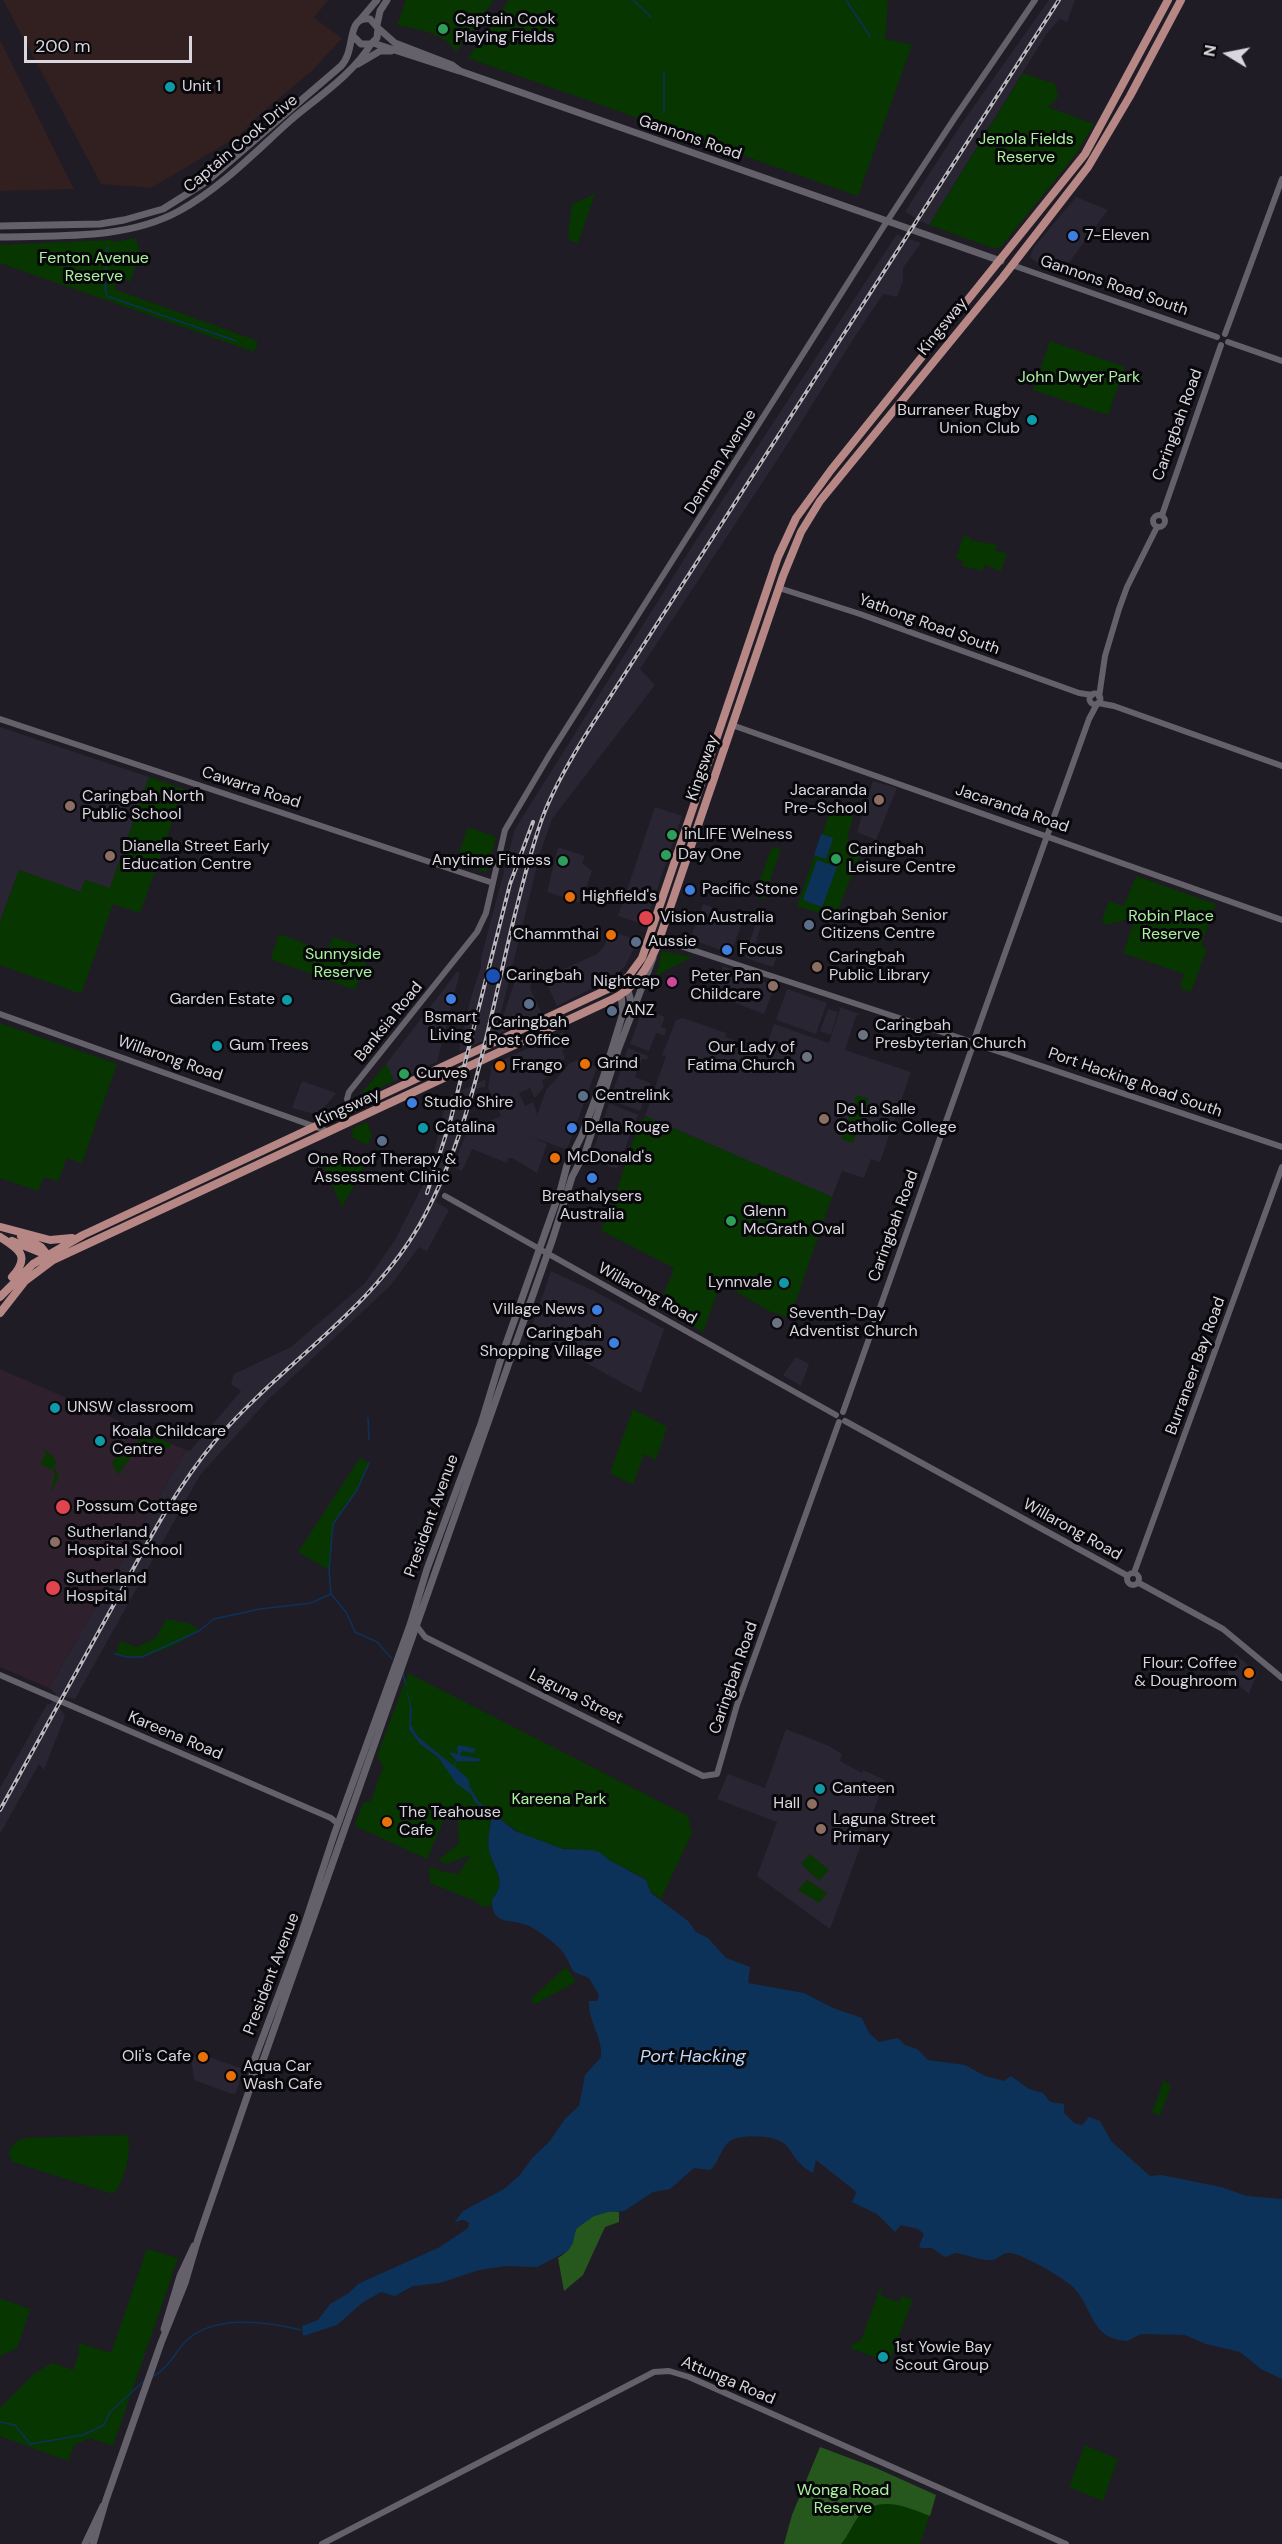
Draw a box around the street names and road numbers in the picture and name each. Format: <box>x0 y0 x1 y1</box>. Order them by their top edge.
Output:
street label: Captain Cook Drive <box>180 91 302 197</box>
street label: Gannons Road <box>636 111 744 165</box>
street label: Gannons Road South <box>1038 252 1190 320</box>
street label: Kingsway <box>914 294 972 360</box>
street label: Caringbah Road <box>1149 367 1207 483</box>
street label: Denman Avenue <box>681 406 761 518</box>
street label: Yathong Road South <box>856 591 1002 659</box>
street label: Kingsway <box>683 733 723 803</box>
street label: Cawarra Road <box>199 763 303 813</box>
street label: Jacaranda Road <box>953 781 1071 837</box>
street label: Banksia Road <box>351 978 427 1066</box>
street label: Willarong Road <box>115 1032 225 1086</box>
street label: Port Hacking Road South <box>1046 1044 1224 1122</box>
street label: Kingsway <box>313 1085 383 1131</box>
street label: Caringbah Road <box>865 1168 923 1284</box>
street label: Willarong Road <box>594 1259 700 1329</box>
street label: Burraneer Bay Road <box>1162 1294 1230 1438</box>
street label: President Avenue <box>401 1452 463 1580</box>
street label: Willarong Road <box>1019 1495 1125 1565</box>
street label: Caringbah Road <box>706 1619 762 1737</box>
street label: Laguna Street <box>526 1665 626 1729</box>
street label: Kareena Road <box>125 1707 225 1765</box>
street label: President Avenue <box>240 1910 304 2038</box>
street label: Attunga Road <box>678 2353 778 2409</box>

